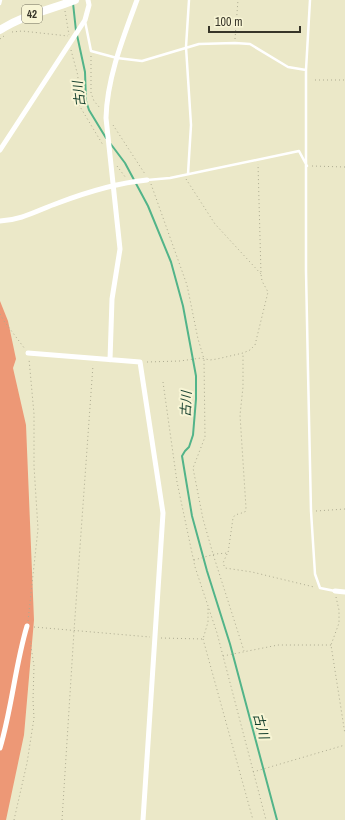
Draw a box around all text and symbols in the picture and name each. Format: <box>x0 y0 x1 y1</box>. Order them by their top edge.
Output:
road number: 42 <box>22 5 42 23</box>
scale bar <box>209 8 300 34</box>
text: 100 m <box>215 14 242 30</box>
water label: 古川 <box>69 78 89 108</box>
water label: 古川 <box>177 389 195 417</box>
water label: 古川 <box>249 711 273 743</box>

